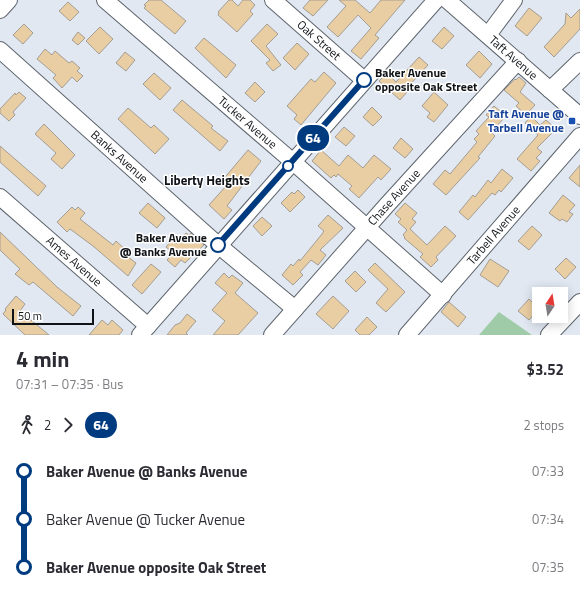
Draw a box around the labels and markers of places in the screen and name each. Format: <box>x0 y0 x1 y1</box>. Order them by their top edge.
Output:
place label: Baker Avenue opposite Oak Street <box>375 63 478 96</box>
marker: Baker Avenue opposite Oak Street <box>356 72 372 88</box>
place label: Taft Avenue @ Tarbell Avenue <box>488 104 564 137</box>
marker: Taft Avenue @ Tarbell Avenue <box>567 116 577 126</box>
unlabelled marker <box>282 160 294 172</box>
place label: Baker Avenue @ Banks Avenue <box>120 228 207 261</box>
marker: Baker Avenue @ Banks Avenue <box>210 237 226 253</box>

